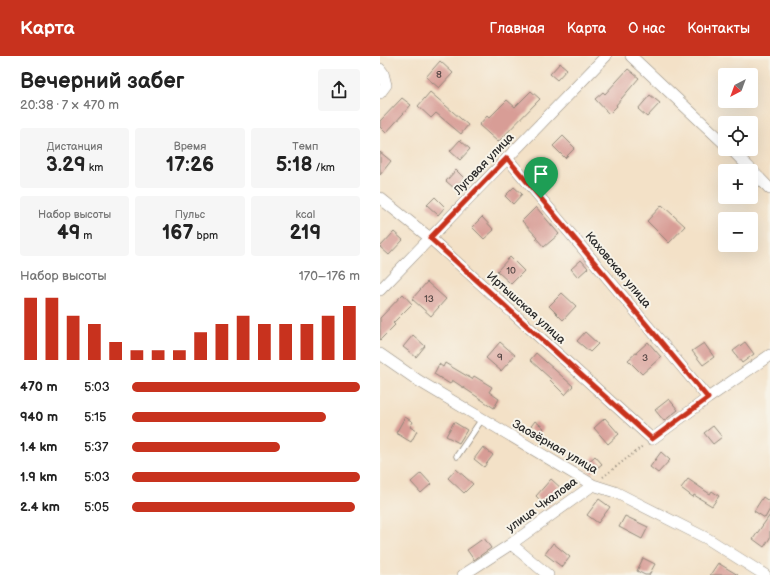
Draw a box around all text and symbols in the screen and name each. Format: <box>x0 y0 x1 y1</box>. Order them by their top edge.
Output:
text: Карта <box>20 17 74 40</box>
text: Главная <box>490 20 545 37</box>
text: Карта <box>567 20 606 37</box>
text: О нас <box>628 20 665 37</box>
text: Контакты <box>687 20 750 37</box>
text: Вечерний забег <box>20 68 184 95</box>
north arrow <box>718 68 758 108</box>
map controls <box>718 68 758 252</box>
button: share <box>318 69 360 111</box>
house number: 8 <box>436 69 442 81</box>
text: 20:38 · 7 × 470 m <box>20 97 119 113</box>
button: locate <box>718 116 758 156</box>
street label: Луговая улица <box>450 130 517 199</box>
text: Дистанция <box>47 140 103 153</box>
text: Время <box>174 140 206 153</box>
text: Темп <box>292 140 318 153</box>
text: 3.29 <box>46 153 86 177</box>
text: 17:26 <box>166 153 214 177</box>
text: 5:18 <box>276 153 313 177</box>
pin <box>524 157 558 198</box>
text: km <box>86 161 103 174</box>
text: /km <box>313 161 335 174</box>
icon: arrive <box>530 163 552 185</box>
button: + <box>718 164 758 204</box>
text: Набор высоты <box>38 208 111 221</box>
text: Пульс <box>175 208 205 221</box>
text: kcal <box>295 208 315 221</box>
button: − <box>718 212 758 252</box>
text: 49 <box>57 221 80 245</box>
text: 167 <box>162 221 193 245</box>
text: 219 <box>289 221 321 245</box>
text: m <box>80 229 92 242</box>
text: bpm <box>193 229 218 242</box>
street label: Каховская улица <box>582 229 654 311</box>
house number: 10 <box>506 265 516 277</box>
text: Набор высоты <box>20 268 107 284</box>
text: 170–176 m <box>299 268 360 284</box>
street label: Иртышская улица <box>483 269 569 347</box>
house number: 13 <box>424 293 434 305</box>
house number: 9 <box>497 351 503 363</box>
house number: 3 <box>642 352 648 364</box>
text: 470 m <box>20 379 58 395</box>
text: 5:03 <box>84 379 110 395</box>
text: 940 m <box>20 409 58 425</box>
text: 5:15 <box>84 409 107 425</box>
street label: Заозёрная улица <box>510 416 600 478</box>
text: 1.4 km <box>20 439 57 455</box>
text: 5:37 <box>84 439 108 455</box>
text: 1.9 km <box>20 469 57 485</box>
text: 5:03 <box>84 469 110 485</box>
street label: улица Чкалова <box>504 474 580 536</box>
text: 2.4 km <box>20 499 60 515</box>
text: 5:05 <box>84 499 109 515</box>

